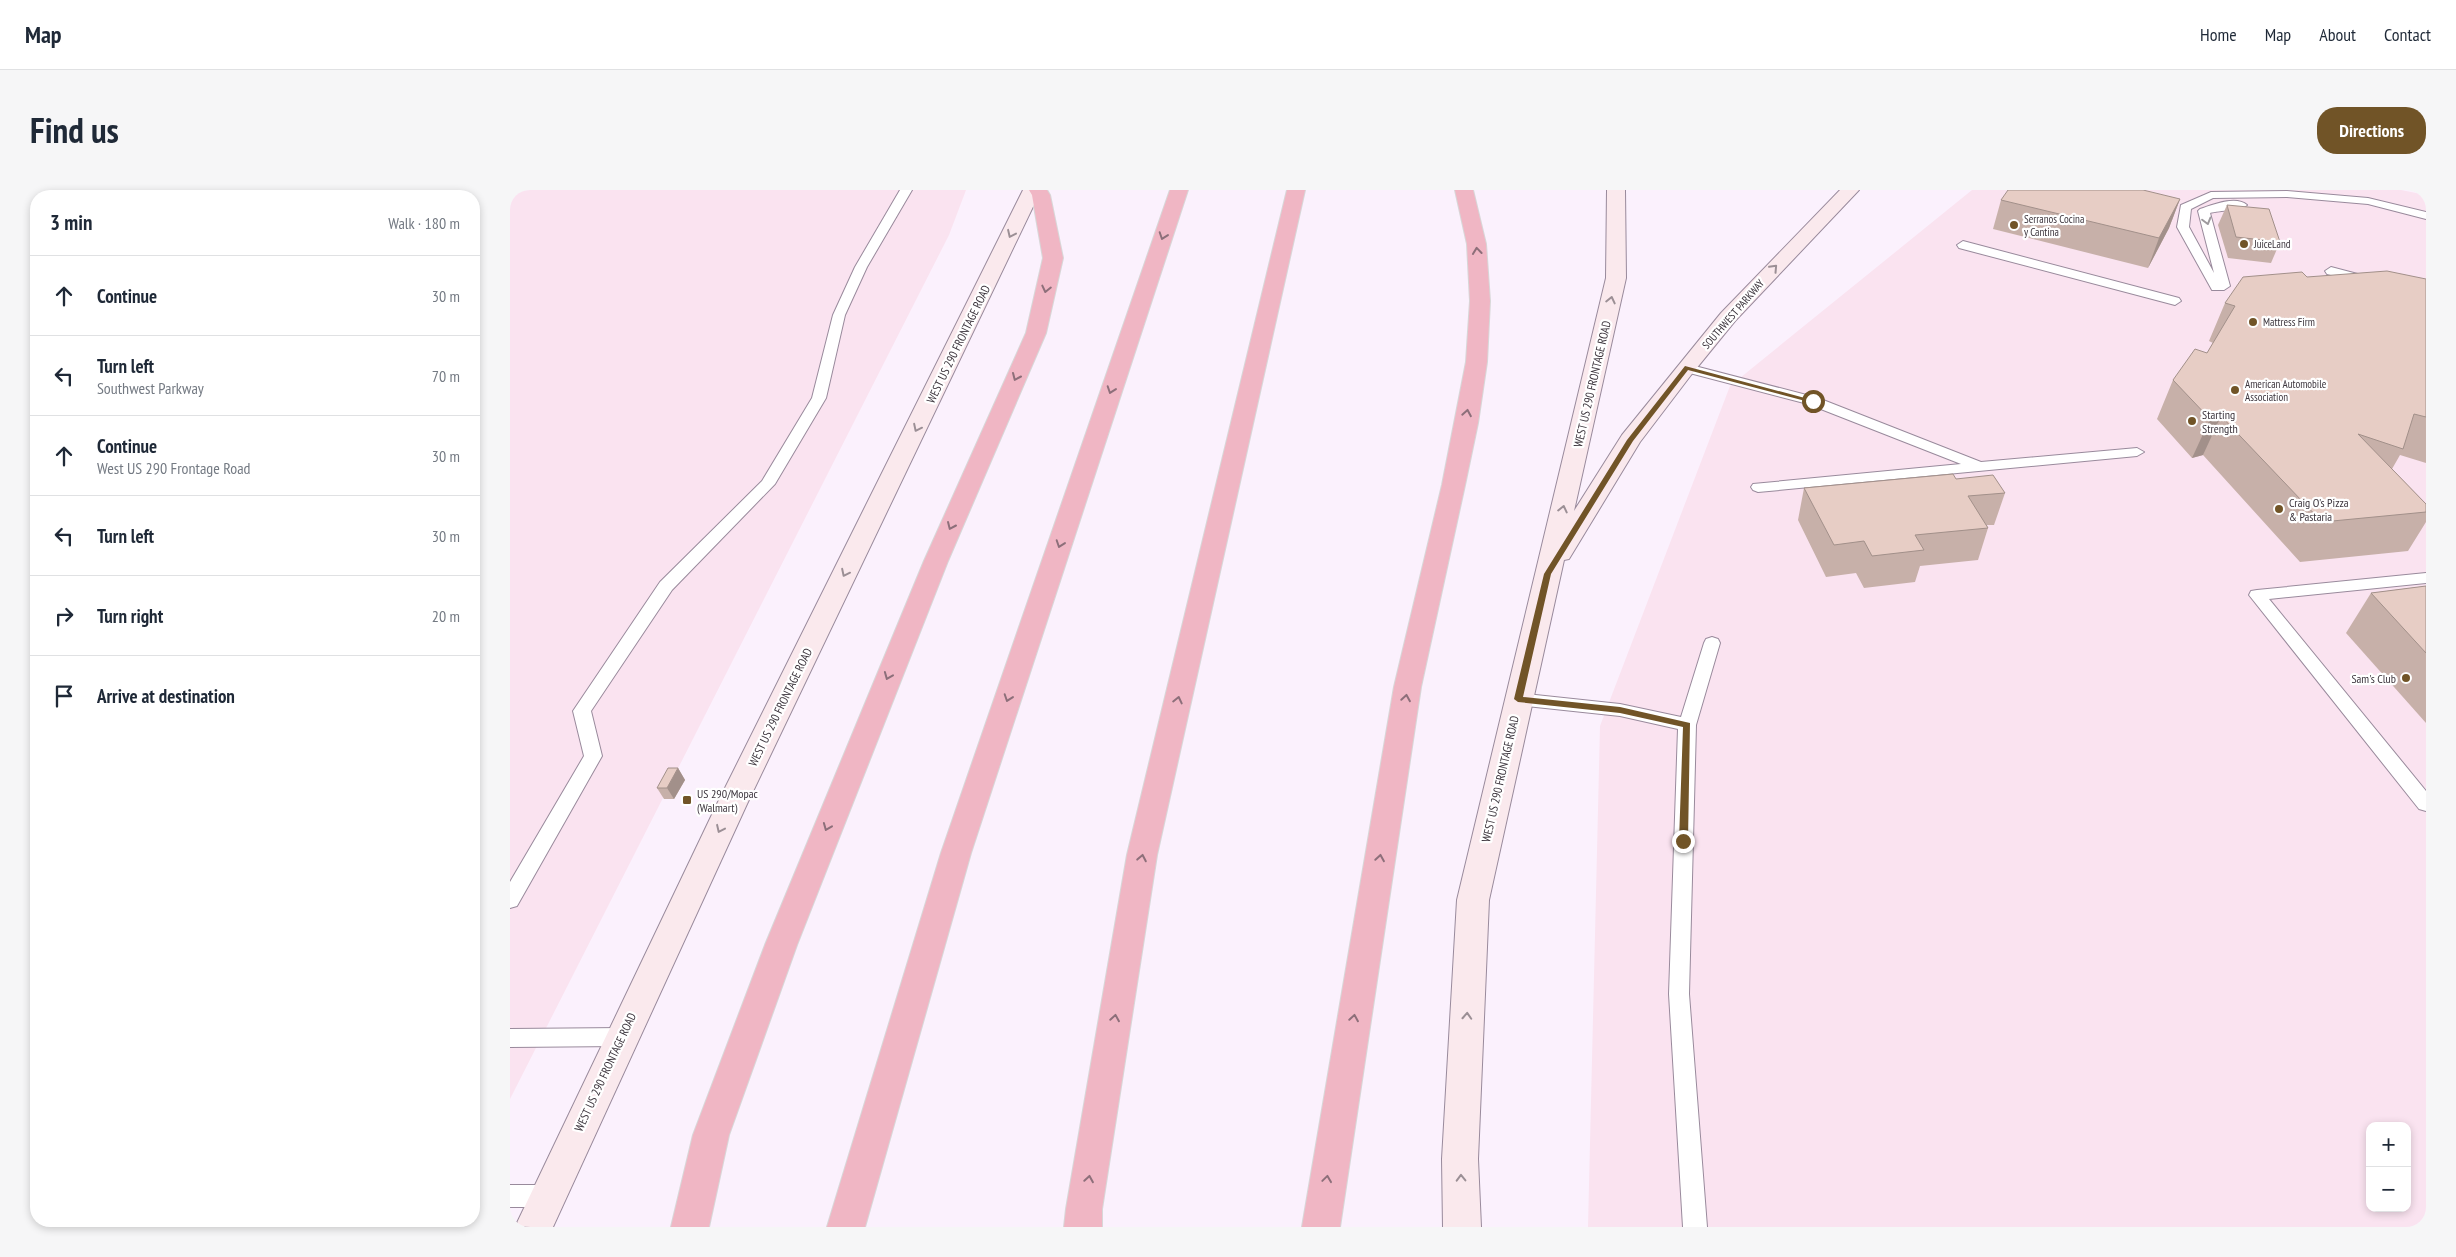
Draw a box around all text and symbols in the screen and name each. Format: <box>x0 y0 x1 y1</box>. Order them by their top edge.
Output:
text: Map <box>25 19 62 50</box>
text: Home <box>2200 23 2237 46</box>
text: Map <box>2265 23 2291 46</box>
text: About <box>2319 23 2356 46</box>
text: Contact <box>2384 23 2431 46</box>
text: Find us <box>30 107 119 153</box>
button: Directions <box>2317 107 2426 154</box>
text: 3 min <box>50 209 92 236</box>
place label: Serranos Cocina y Cantina <box>2024 212 2084 239</box>
text: Walk · 180 m <box>388 213 460 233</box>
one-way arrow <box>2201 217 2212 226</box>
marker: Serranos Cocina y Cantina <box>2008 219 2020 231</box>
one-way arrow <box>1007 229 1017 238</box>
one-way arrow <box>1159 232 1169 240</box>
place label: JuiceLand <box>2253 237 2291 251</box>
marker: JuiceLand <box>2238 238 2250 250</box>
one-way arrow <box>1472 247 1483 255</box>
one-way arrow <box>1768 265 1777 274</box>
street label: SOUTHWEST PARKWAY <box>1699 276 1767 352</box>
icon: ahead <box>50 282 78 310</box>
street label: WEST US 290 FRONTAGE ROAD <box>923 283 993 405</box>
text: Continue <box>97 284 157 308</box>
one-way arrow <box>1041 284 1052 293</box>
text: 30 m <box>432 286 460 306</box>
one-way arrow <box>1605 295 1616 304</box>
place label: Mattress Firm <box>2263 315 2315 329</box>
marker: Mattress Firm <box>2247 316 2259 328</box>
street label: WEST US 290 FRONTAGE ROAD <box>1570 319 1614 449</box>
text: Turn left <box>97 354 154 378</box>
icon: left <box>50 362 78 390</box>
text: 70 m <box>432 366 460 386</box>
one-way arrow <box>1012 372 1023 381</box>
place label: American Automobile Association <box>2245 377 2327 404</box>
text: Southwest Parkway <box>97 378 204 398</box>
marker: American Automobile Association <box>2229 384 2241 396</box>
one-way arrow <box>1107 386 1117 394</box>
route start <box>1802 390 1825 413</box>
place label: Starting Strength <box>2202 407 2238 436</box>
one-way arrow <box>1461 408 1471 417</box>
marker: Starting Strength <box>2186 415 2198 427</box>
one-way arrow <box>913 422 923 431</box>
text: Continue <box>97 434 157 458</box>
icon: ahead <box>50 442 78 470</box>
text: 30 m <box>432 446 460 466</box>
text: West US 290 Frontage Road <box>97 458 251 478</box>
place label: Craig O's Pizza & Pastaria <box>2289 495 2349 524</box>
marker: Craig O's Pizza & Pastaria <box>2273 503 2285 515</box>
one-way arrow <box>1557 505 1568 514</box>
one-way arrow <box>947 521 958 530</box>
icon: left <box>50 522 78 550</box>
text: Turn left <box>97 524 154 548</box>
text: 30 m <box>432 526 460 546</box>
one-way arrow <box>1056 540 1066 548</box>
one-way arrow <box>841 568 851 577</box>
icon: right <box>50 602 78 630</box>
text: Turn right <box>97 604 163 628</box>
text: 20 m <box>432 606 460 626</box>
street label: WEST US 290 FRONTAGE ROAD <box>745 646 815 768</box>
one-way arrow <box>884 671 895 680</box>
place label: Sam's Club <box>2351 671 2396 686</box>
marker: Sam's Club <box>2400 672 2412 684</box>
icon: arrive <box>50 682 78 710</box>
text: Arrive at destination <box>97 684 235 708</box>
one-way arrow <box>1401 693 1411 702</box>
one-way arrow <box>1004 694 1014 702</box>
one-way arrow <box>1172 695 1183 704</box>
street label: WEST US 290 FRONTAGE ROAD <box>1478 714 1522 844</box>
place label: US 290/Mopac (Walmart) <box>697 786 759 815</box>
marker: US 290/Mopac (Walmart) <box>681 794 693 806</box>
one-way arrow <box>823 822 833 830</box>
one-way arrow <box>716 824 726 833</box>
route end <box>1672 830 1695 853</box>
one-way arrow <box>1136 854 1147 862</box>
one-way arrow <box>1374 854 1384 862</box>
street label: WEST US 290 FRONTAGE ROAD <box>571 1010 639 1134</box>
one-way arrow <box>1462 1012 1473 1020</box>
one-way arrow <box>1110 1014 1120 1023</box>
one-way arrow <box>1348 1014 1358 1023</box>
map controls <box>2366 1122 2411 1212</box>
button: + <box>2366 1122 2411 1167</box>
button: − <box>2366 1167 2411 1212</box>
one-way arrow <box>1083 1174 1093 1183</box>
one-way arrow <box>1322 1174 1332 1183</box>
one-way arrow <box>1456 1174 1466 1182</box>

